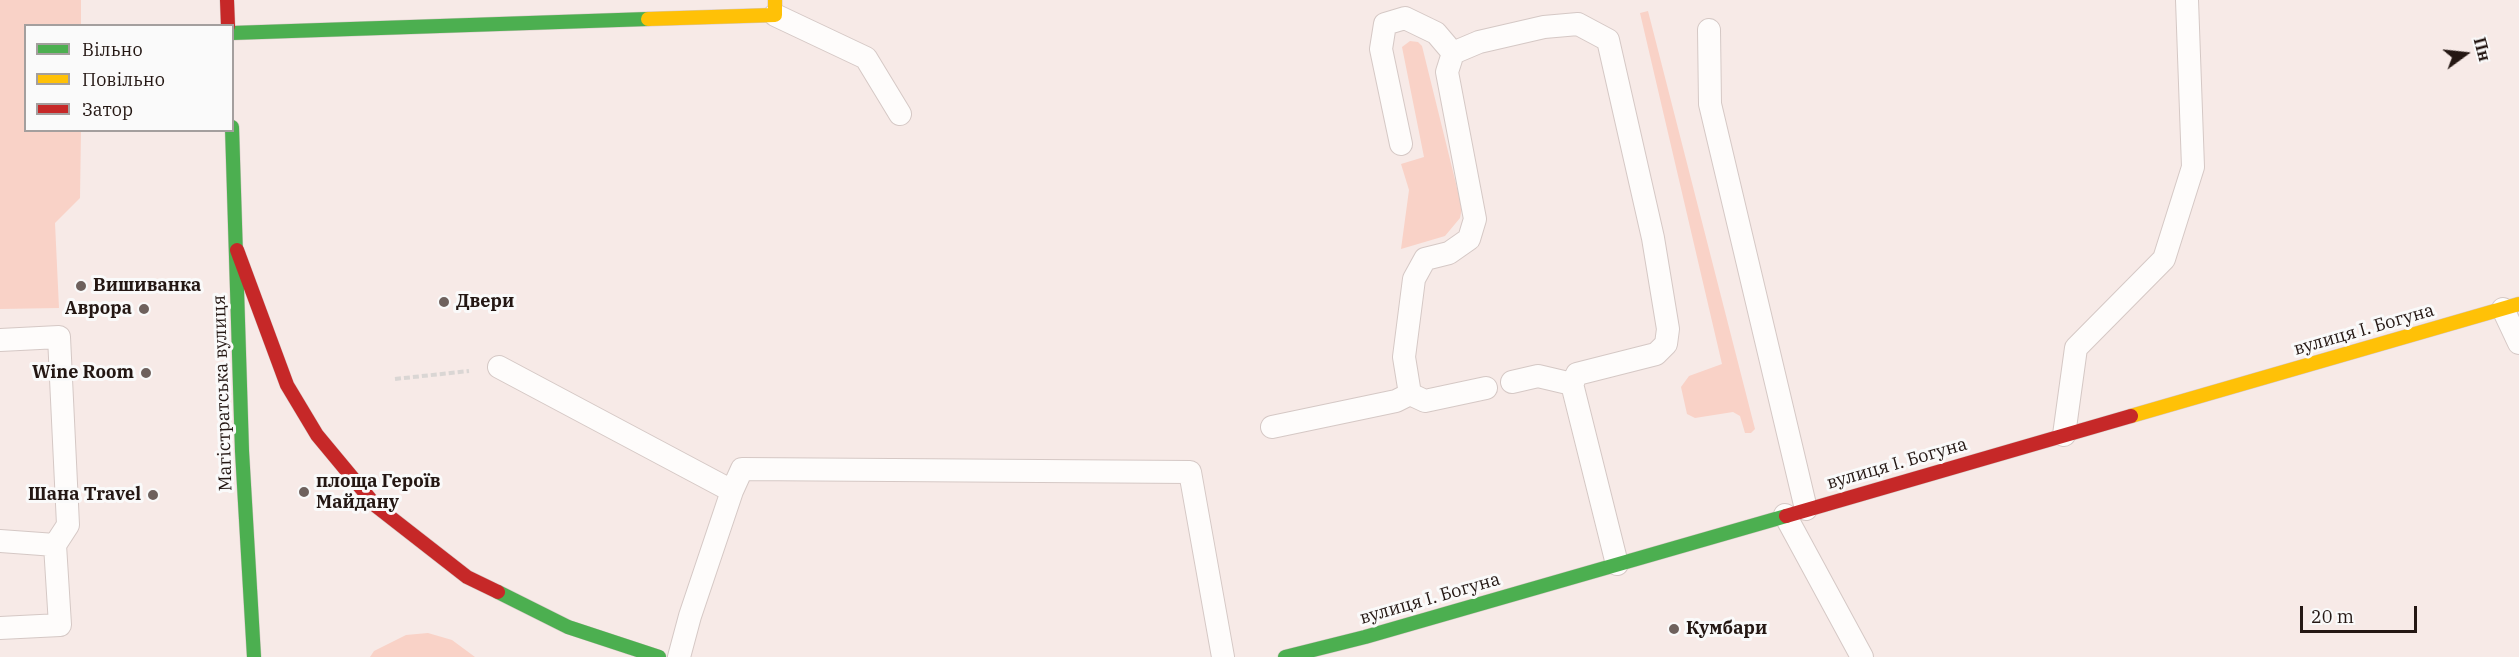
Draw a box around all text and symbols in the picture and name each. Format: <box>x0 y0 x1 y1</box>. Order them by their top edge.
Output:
legend <box>24 24 234 132</box>
north arrow <box>2435 24 2495 84</box>
text: Пн <box>2470 35 2495 63</box>
text: Вільно <box>82 38 143 61</box>
text: Повільно <box>82 68 165 91</box>
text: Затор <box>82 98 133 121</box>
place label: Вишиванка <box>93 275 201 297</box>
marker: Вишиванка <box>74 279 88 293</box>
place label: Двери <box>456 291 514 313</box>
street label: Магістратська вулиця <box>209 295 237 491</box>
marker: Двери <box>437 295 451 309</box>
place label: Аврора <box>65 298 132 320</box>
street label: вулиця І. Богуна <box>2291 300 2437 360</box>
marker: Аврора <box>137 302 151 316</box>
place label: Wine Room <box>32 362 134 384</box>
marker: Wine Room <box>139 366 153 380</box>
street label: вулиця І. Богуна <box>1824 434 1970 494</box>
place label: площа Героїв Майдану <box>316 471 440 514</box>
place label: Шана Travel <box>28 484 141 506</box>
marker: площа Героїв Майдану <box>297 485 311 499</box>
marker: Шана Travel <box>146 488 160 502</box>
street label: вулиця І. Богуна <box>1357 569 1503 629</box>
scale bar <box>2303 594 2420 632</box>
text: 20 m <box>2311 605 2354 628</box>
place label: Кумбари <box>1686 618 1767 640</box>
marker: Кумбари <box>1667 622 1681 636</box>

